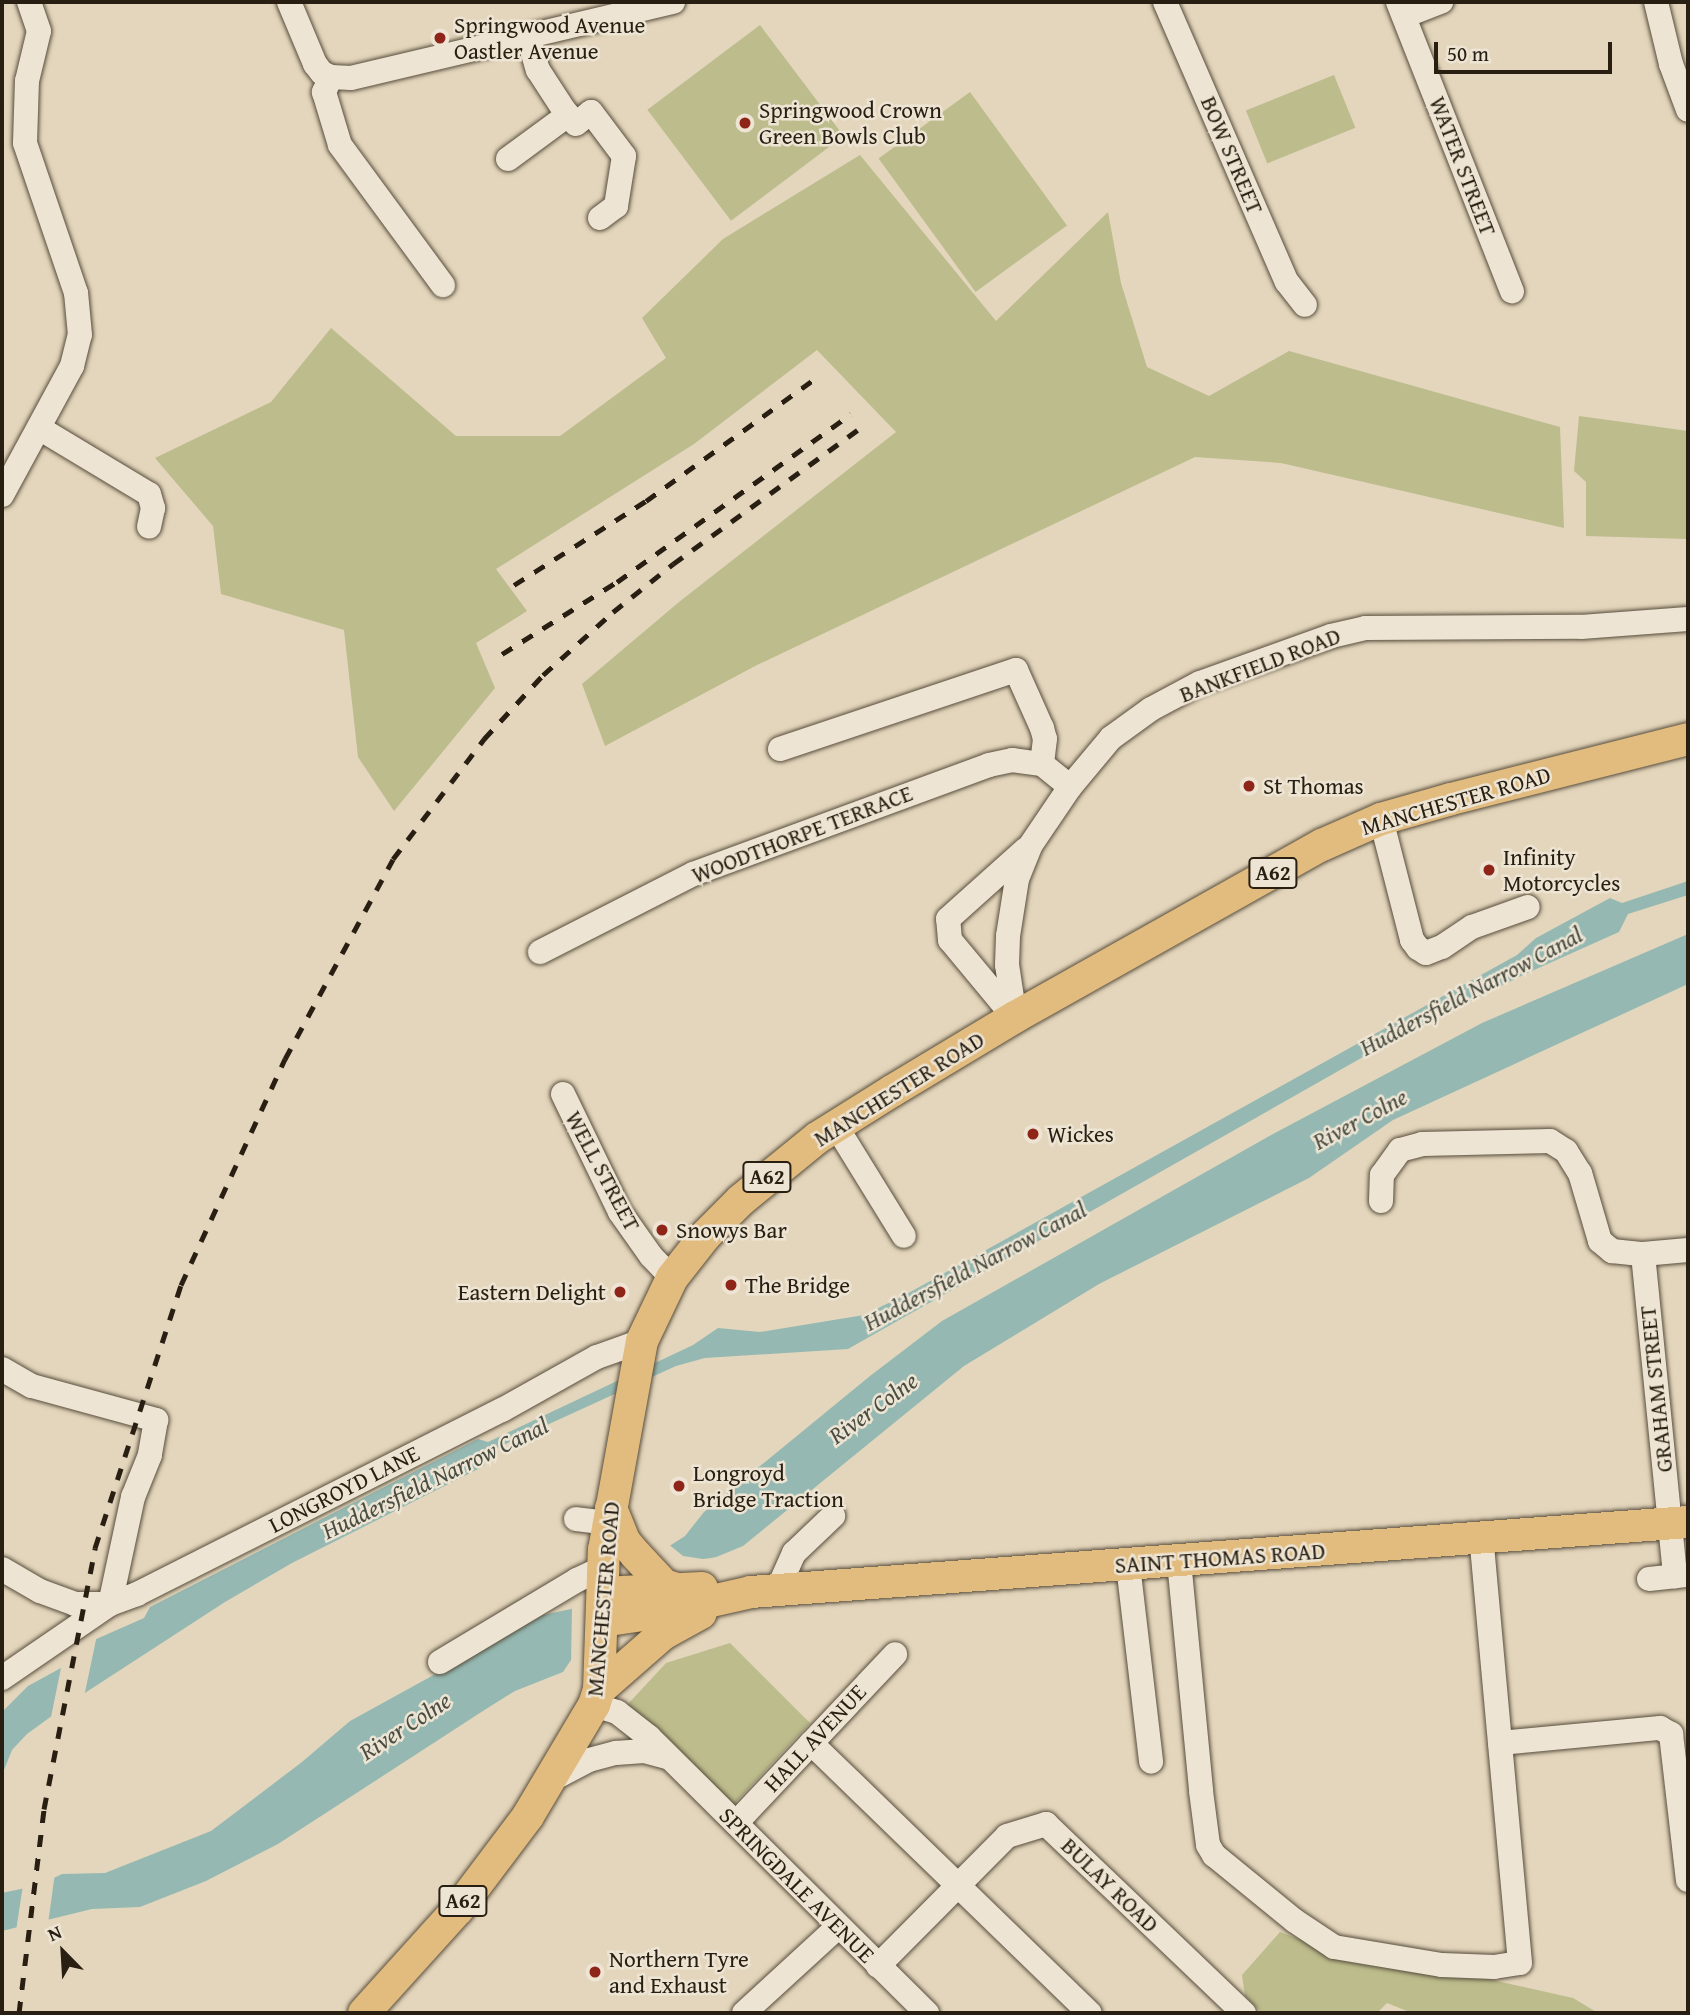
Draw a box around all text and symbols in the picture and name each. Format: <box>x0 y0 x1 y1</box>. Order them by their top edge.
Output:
place label: Springwood Avenue Oastler Avenue <box>454 11 645 65</box>
scale bar <box>1438 28 1616 72</box>
marker: Springwood Avenue Oastler Avenue <box>432 30 448 46</box>
text: 50 m <box>1447 38 1489 69</box>
street label: BOW STREET <box>1195 92 1269 218</box>
street label: WATER STREET <box>1424 92 1502 240</box>
place label: Springwood Crown Green Bowls Club <box>759 96 942 150</box>
marker: Springwood Crown Green Bowls Club <box>737 115 753 131</box>
street label: BANKFIELD ROAD <box>1176 622 1344 708</box>
street label: MANCHESTER ROAD <box>1358 761 1554 841</box>
place label: St Thomas <box>1263 772 1364 800</box>
marker: St Thomas <box>1241 778 1257 794</box>
street label: WOODTHORPE TERRACE <box>688 779 916 889</box>
place label: Infinity Motorcycles <box>1503 843 1620 897</box>
road number: A62 <box>1247 856 1299 890</box>
marker: Infinity Motorcycles <box>1481 862 1497 878</box>
water label: Huddersfield Narrow Canal <box>1355 920 1587 1062</box>
street label: MANCHESTER ROAD <box>809 1025 989 1153</box>
water label: River Colne <box>1308 1082 1412 1156</box>
street label: WELL STREET <box>560 1106 646 1236</box>
place label: Wickes <box>1047 1120 1114 1148</box>
marker: Wickes <box>1025 1126 1041 1142</box>
road number: A62 <box>741 1160 793 1194</box>
water label: Huddersfield Narrow Canal <box>859 1195 1091 1337</box>
place label: Snowys Bar <box>676 1216 787 1244</box>
marker: Snowys Bar <box>654 1222 670 1238</box>
place label: The Bridge <box>745 1271 850 1299</box>
marker: The Bridge <box>723 1277 739 1293</box>
place label: Eastern Delight <box>458 1278 606 1306</box>
marker: Eastern Delight <box>612 1284 628 1300</box>
street label: GRAHAM STREET <box>1634 1304 1678 1474</box>
water label: River Colne <box>823 1366 923 1450</box>
water label: Huddersfield Narrow Canal <box>317 1411 553 1545</box>
street label: LONGROYD LANE <box>264 1439 424 1539</box>
place label: Longroyd Bridge Traction <box>693 1459 844 1513</box>
marker: Longroyd Bridge Traction <box>671 1478 687 1494</box>
street label: MANCHESTER ROAD <box>581 1500 625 1698</box>
street label: SAINT THOMAS ROAD <box>1114 1537 1326 1579</box>
street label: HALL AVENUE <box>758 1678 872 1798</box>
water label: River Colne <box>354 1686 456 1766</box>
street label: SPRINGDALE AVENUE <box>714 1802 880 1968</box>
street label: BULAY ROAD <box>1056 1832 1164 1938</box>
road number: A62 <box>437 1884 489 1918</box>
north arrow <box>28 1917 98 1987</box>
text: N <box>43 1917 66 1948</box>
place label: Northern Tyre and Exhaust <box>609 1945 749 1999</box>
marker: Northern Tyre and Exhaust <box>587 1964 603 1980</box>

